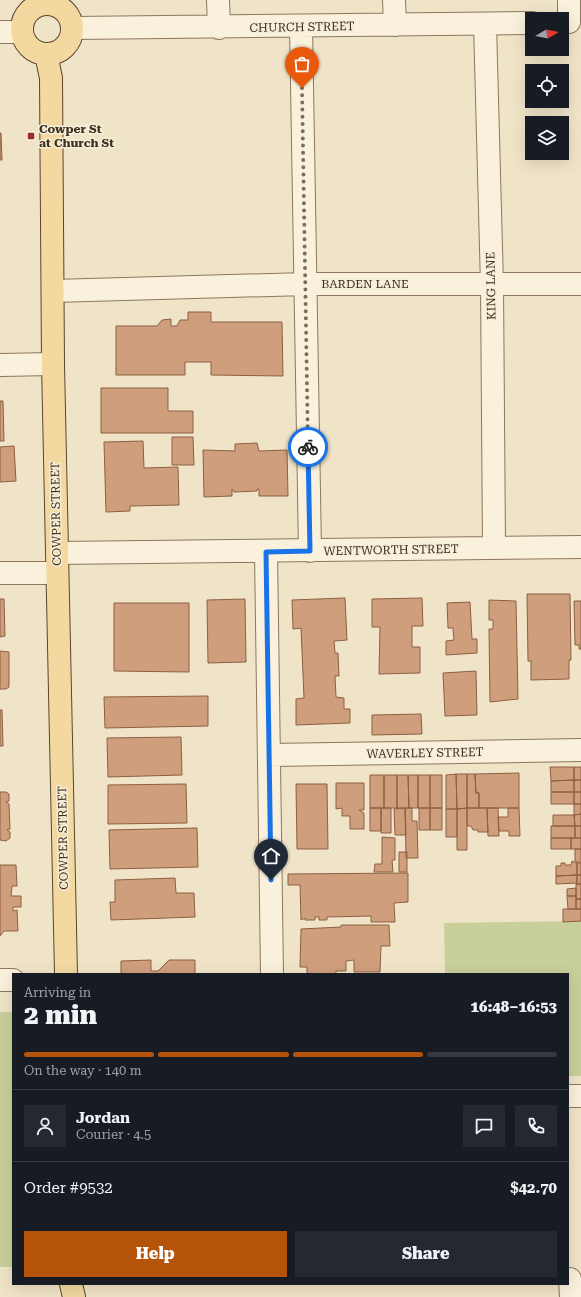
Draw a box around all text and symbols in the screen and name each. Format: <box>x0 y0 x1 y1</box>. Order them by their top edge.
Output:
north arrow <box>525 12 569 56</box>
map controls <box>525 12 569 160</box>
street label: CHURCH STREET <box>249 19 355 35</box>
pin <box>285 47 319 88</box>
icon: bag <box>291 53 313 75</box>
button: locate <box>525 64 569 108</box>
button: layers <box>525 116 569 160</box>
place label: Cowper St at Church St <box>39 122 114 150</box>
marker: Cowper St at Church St <box>26 131 36 141</box>
street label: KING LANE <box>483 252 499 320</box>
street label: BARDEN LANE <box>321 277 409 291</box>
courier <box>288 427 328 467</box>
icon: bike <box>297 436 319 458</box>
street label: COWPER STREET <box>48 462 64 566</box>
street label: WENTWORTH STREET <box>323 542 459 558</box>
street label: WAVERLEY STREET <box>366 745 484 761</box>
street label: COWPER STREET <box>55 786 71 890</box>
pin <box>254 839 288 880</box>
icon: home <box>260 845 282 867</box>
text: Arriving in <box>24 985 91 1000</box>
text: 16:48–16:53 <box>471 998 557 1016</box>
text: 2 min <box>24 1000 97 1030</box>
text: On the way · 140 m <box>24 1063 141 1078</box>
button: person <box>24 1105 66 1147</box>
button: chat <box>463 1105 505 1147</box>
button: phone <box>515 1105 557 1147</box>
text: Jordan <box>76 1109 130 1127</box>
text: Courier · 4.5 <box>76 1127 151 1142</box>
text: Order #9532 <box>24 1179 113 1197</box>
text: $42.70 <box>510 1179 557 1197</box>
button: Help <box>24 1231 287 1277</box>
button: Share <box>295 1231 557 1277</box>

